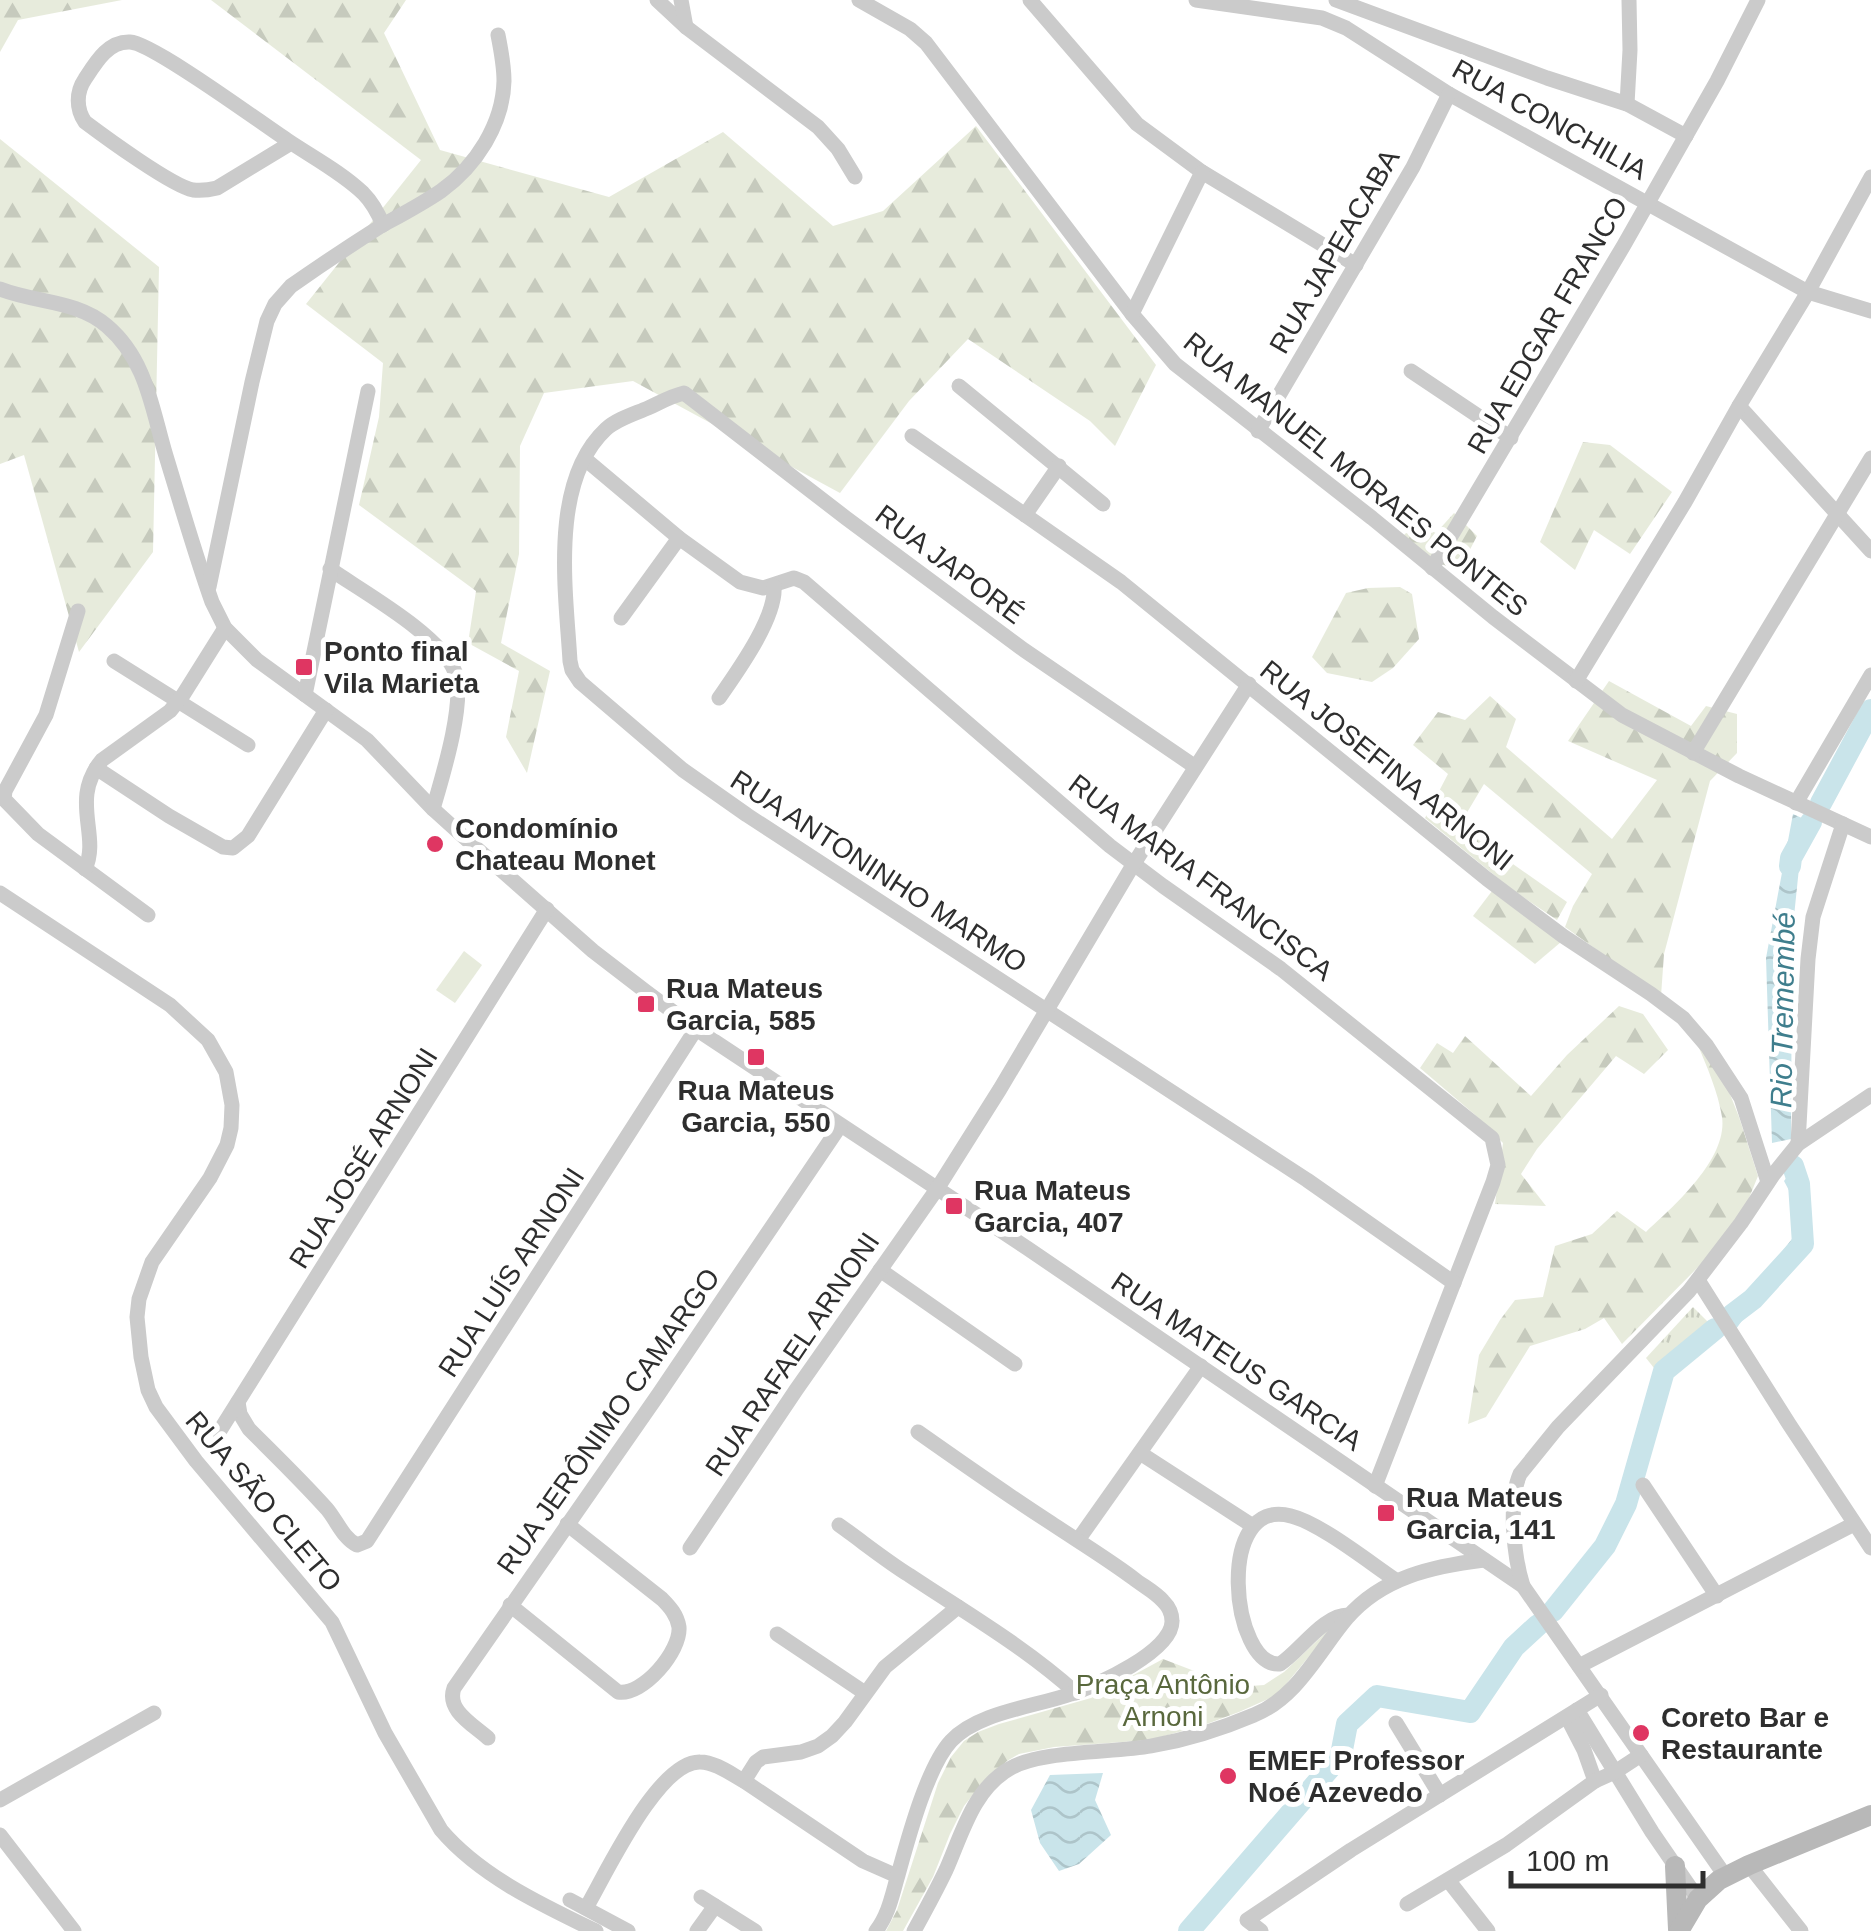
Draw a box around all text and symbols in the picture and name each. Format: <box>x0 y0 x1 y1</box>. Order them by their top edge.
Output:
street label: RUA CONCHILIA <box>1447 53 1653 186</box>
street label: RUA JAPEACABA <box>1263 143 1406 359</box>
street label: RUA EDGAR FRANCO <box>1461 192 1634 459</box>
street label: RUA MANUEL MORAES PONTES <box>1178 326 1534 623</box>
street label: RUA JAPORÉ <box>870 499 1030 630</box>
place label: Ponto final Vila Marieta <box>324 636 480 699</box>
street label: RUA JOSEFINA ARNONI <box>1254 654 1519 877</box>
marker: Ponto final Vila Marieta <box>293 656 315 678</box>
street label: RUA ANTONINHO MARMO <box>725 764 1032 979</box>
street label: RUA MARIA FRANCISCA <box>1063 768 1339 987</box>
place label: Condomínio Chateau Monet <box>455 813 656 876</box>
marker: Condomínio Chateau Monet <box>424 833 446 855</box>
water label: Rio Tremembé <box>1764 912 1801 1108</box>
place label: Rua Mateus Garcia, 585 <box>666 973 823 1036</box>
marker: Rua Mateus Garcia, 585 <box>635 993 657 1015</box>
street label: RUA JOSÉ ARNONI <box>283 1043 444 1274</box>
marker: Rua Mateus Garcia, 550 <box>745 1046 767 1068</box>
place label: Rua Mateus Garcia, 550 <box>677 1075 835 1138</box>
street label: RUA LUÍS ARNONI <box>432 1162 591 1383</box>
place label: Rua Mateus Garcia, 407 <box>974 1175 1131 1238</box>
marker: Rua Mateus Garcia, 407 <box>943 1195 965 1217</box>
street label: RUA RAFAEL ARNONI <box>699 1227 885 1482</box>
street label: RUA JERÔNIMO CAMARGO <box>491 1263 726 1580</box>
street label: RUA MATEUS GARCIA <box>1106 1266 1368 1457</box>
street label: RUA SÃO CLETO <box>179 1405 348 1598</box>
place label: Rua Mateus Garcia, 141 <box>1406 1482 1563 1545</box>
marker: Rua Mateus Garcia, 141 <box>1375 1502 1397 1524</box>
park label: Praça Antônio Arnoni <box>1076 1669 1250 1732</box>
place label: Coreto Bar e Restaurante <box>1661 1702 1829 1765</box>
marker: Coreto Bar e Restaurante <box>1630 1722 1652 1744</box>
place label: EMEF Professor Noé Azevedo <box>1248 1745 1464 1808</box>
marker: EMEF Professor Noé Azevedo <box>1217 1765 1239 1787</box>
scale bar <box>1511 1826 1704 1888</box>
text: 100 m <box>1526 1844 1609 1877</box>

